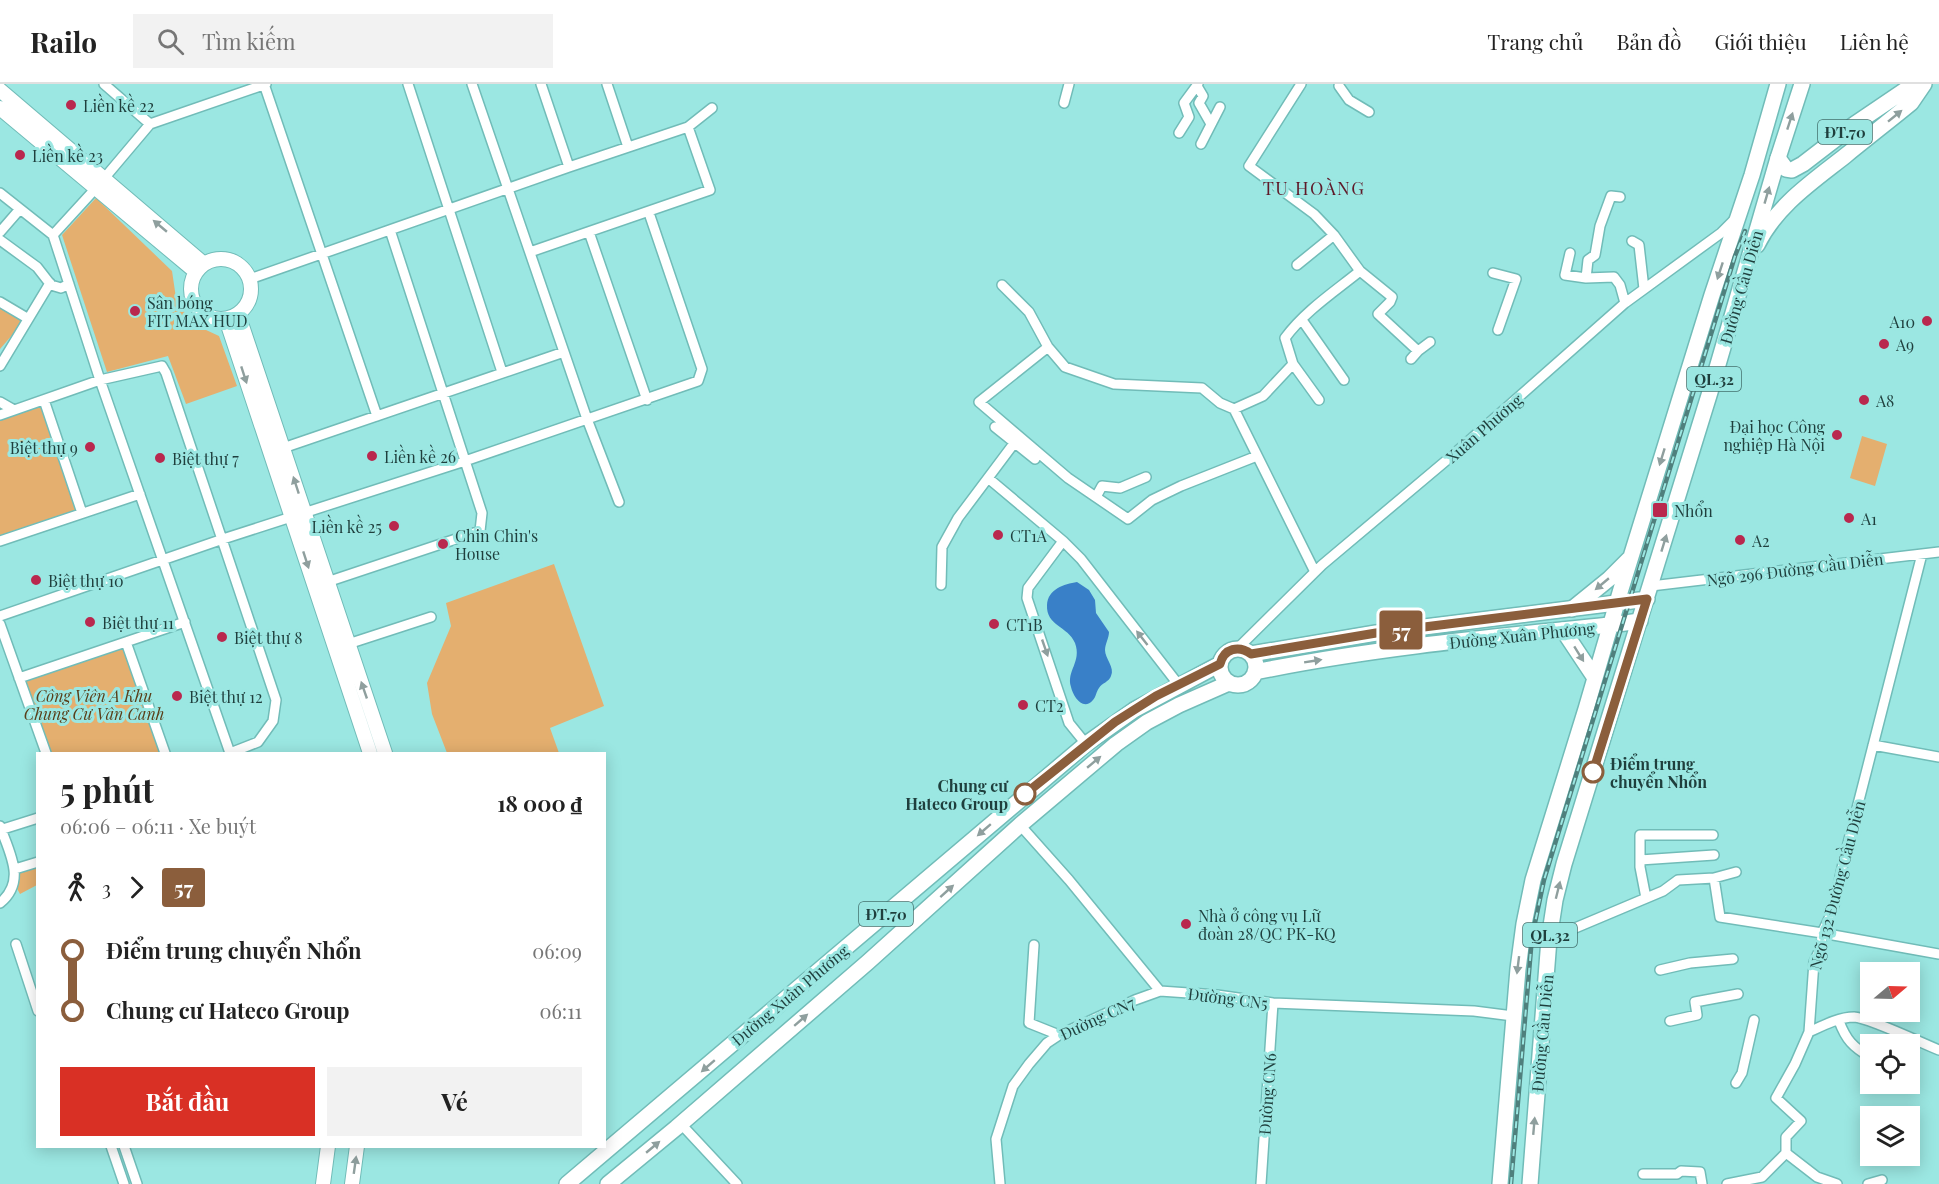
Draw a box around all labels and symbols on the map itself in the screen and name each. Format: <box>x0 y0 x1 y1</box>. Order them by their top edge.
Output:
place label: Liền kề 22 <box>83 93 154 116</box>
marker: Liền kề 22 <box>64 98 78 112</box>
one-way arrow <box>1887 110 1902 123</box>
one-way arrow <box>1786 112 1795 130</box>
road number: ĐT.70 <box>1818 120 1872 144</box>
place label: Liền kề 23 <box>32 143 103 166</box>
marker: Liền kề 23 <box>13 148 27 162</box>
district label: TU HOÀNG <box>1263 176 1365 200</box>
one-way arrow <box>1763 186 1773 205</box>
one-way arrow <box>153 220 168 233</box>
street label: Đường Cầu Diễn <box>1713 227 1767 346</box>
one-way arrow <box>1715 262 1724 280</box>
place label: Sân bóng FIT MAX HUD <box>147 292 248 331</box>
marker: Sân bóng FIT MAX HUD <box>128 304 142 318</box>
place label: A10 <box>1888 311 1915 332</box>
marker: A10 <box>1920 314 1934 328</box>
place label: A9 <box>1895 334 1914 355</box>
marker: A9 <box>1877 337 1891 351</box>
one-way arrow <box>240 366 250 384</box>
road number: QL.32 <box>1687 367 1741 391</box>
street label: Xuân Phương <box>1441 389 1527 467</box>
place label: A8 <box>1875 390 1894 411</box>
marker: A8 <box>1857 393 1871 407</box>
place label: Đại học Công nghiệp Hà Nội <box>1723 416 1826 455</box>
marker: Đại học Công nghiệp Hà Nội <box>1830 428 1844 442</box>
place label: Biệt thự 9 <box>10 437 78 458</box>
marker: Biệt thự 9 <box>83 440 97 454</box>
place label: Liền kề 26 <box>384 444 456 467</box>
place label: Biệt thự 7 <box>172 448 239 469</box>
one-way arrow <box>1657 448 1666 466</box>
marker: Liền kề 26 <box>365 449 379 463</box>
marker: Biệt thự 7 <box>153 451 167 465</box>
one-way arrow <box>290 476 300 494</box>
place label: Nhổn <box>1674 500 1713 521</box>
marker: Nhổn <box>1651 501 1669 519</box>
place label: A1 <box>1860 508 1877 529</box>
marker: A1 <box>1842 511 1856 525</box>
place label: Liền kề 25 <box>312 514 382 537</box>
marker: Liền kề 25 <box>387 519 401 533</box>
place label: Chin Chin's House <box>455 525 538 564</box>
place label: CT1A <box>1010 525 1048 546</box>
marker: CT1A <box>991 528 1005 542</box>
place label: A2 <box>1751 530 1770 551</box>
marker: A2 <box>1733 533 1747 547</box>
one-way arrow <box>1660 534 1669 552</box>
marker: Chin Chin's House <box>436 537 450 551</box>
street label: Ngõ 296 Đường Cầu Diễn <box>1705 546 1885 590</box>
one-way arrow <box>302 551 311 569</box>
place label: Biệt thự 10 <box>48 570 124 591</box>
marker: Biệt thự 10 <box>29 573 43 587</box>
one-way arrow <box>1595 577 1610 590</box>
line badge: 57 <box>1374 610 1428 650</box>
place label: Biệt thự 11 <box>102 612 174 633</box>
place label: CT1B <box>1006 614 1043 635</box>
marker: Biệt thự 11 <box>83 615 97 629</box>
marker: CT1B <box>987 617 1001 631</box>
street label: Đường Xuân Phương <box>1448 617 1596 653</box>
place label: Biệt thự 8 <box>234 627 303 648</box>
marker: Biệt thự 8 <box>215 630 229 644</box>
one-way arrow <box>1137 631 1149 646</box>
one-way arrow <box>1041 640 1050 658</box>
one-way arrow <box>1573 646 1584 662</box>
one-way arrow <box>1303 656 1322 665</box>
one-way arrow <box>359 681 368 699</box>
park label: Công Viên A Khu Chung Cư Vân Canh <box>24 685 164 724</box>
place label: Biệt thự 12 <box>189 686 263 707</box>
marker: Biệt thự 12 <box>170 689 184 703</box>
place label: CT2 <box>1035 695 1064 716</box>
marker: CT2 <box>1016 698 1030 712</box>
place label: Điểm trung chuyển Nhổn <box>1610 753 1707 792</box>
one-way arrow <box>1086 756 1101 769</box>
marker: Điểm trung chuyển Nhổn <box>1582 761 1604 783</box>
place label: Chung cư Hateco Group <box>905 775 1009 814</box>
marker: Chung cư Hateco Group <box>1014 783 1036 805</box>
street label: Ngõ 132 Đường Cầu Diễn <box>1802 797 1870 972</box>
one-way arrow <box>976 823 992 836</box>
one-way arrow <box>1553 881 1563 899</box>
one-way arrow <box>940 884 955 898</box>
road number: ĐT.70 <box>859 902 913 926</box>
place label: Nhà ở công vụ Lữ đoàn 28/QC PK-KQ <box>1198 905 1337 944</box>
marker: Nhà ở công vụ Lữ đoàn 28/QC PK-KQ <box>1179 917 1193 931</box>
road number: QL.32 <box>1523 923 1577 947</box>
street label: Đường Xuân Phương <box>727 940 853 1050</box>
one-way arrow <box>1514 955 1523 974</box>
north arrow <box>1860 962 1920 1022</box>
street label: Đường Cầu Diễn <box>1524 973 1558 1093</box>
street label: Đường CN5 <box>1187 983 1269 1013</box>
street label: Đường CN7 <box>1056 991 1138 1044</box>
one-way arrow <box>793 1014 808 1027</box>
street label: Đường CN6 <box>1254 1052 1280 1136</box>
one-way arrow <box>700 1059 716 1072</box>
one-way arrow <box>1529 1116 1539 1135</box>
one-way arrow <box>645 1141 660 1154</box>
one-way arrow <box>350 1155 359 1174</box>

